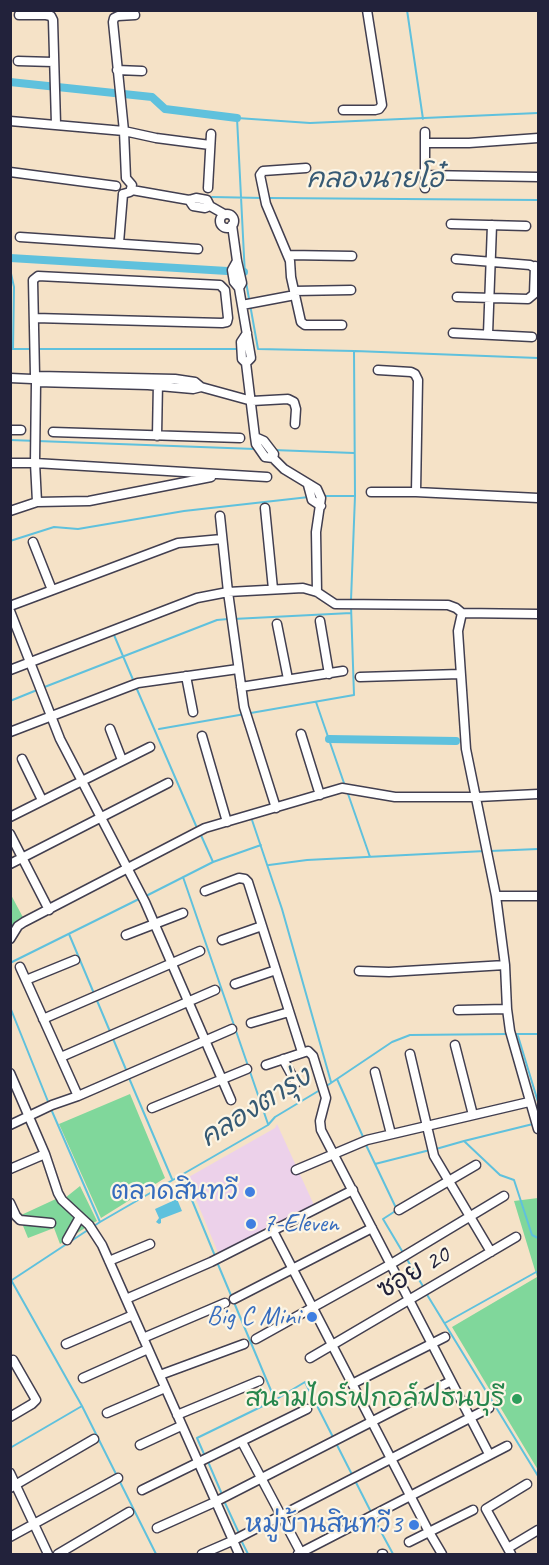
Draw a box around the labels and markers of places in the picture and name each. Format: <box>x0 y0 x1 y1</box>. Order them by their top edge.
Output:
place label: ตลาดสินทวี <box>111 1176 238 1208</box>
marker: ตลาดสินทวี <box>243 1185 257 1199</box>
place label: 7-Eleven <box>263 1208 339 1240</box>
marker: 7-Eleven <box>244 1217 258 1231</box>
place label: Big C Mini <box>207 1301 300 1333</box>
marker: Big C Mini <box>305 1310 319 1324</box>
place label: สนามไดร์ฟกอล์ฟธนบุรี <box>245 1383 505 1415</box>
marker: สนามไดร์ฟกอล์ฟธนบุรี <box>510 1392 524 1406</box>
place label: หมู่บ้านสินทวี3 <box>245 1509 402 1541</box>
marker: หมู่บ้านสินทวี3 <box>407 1518 421 1532</box>

